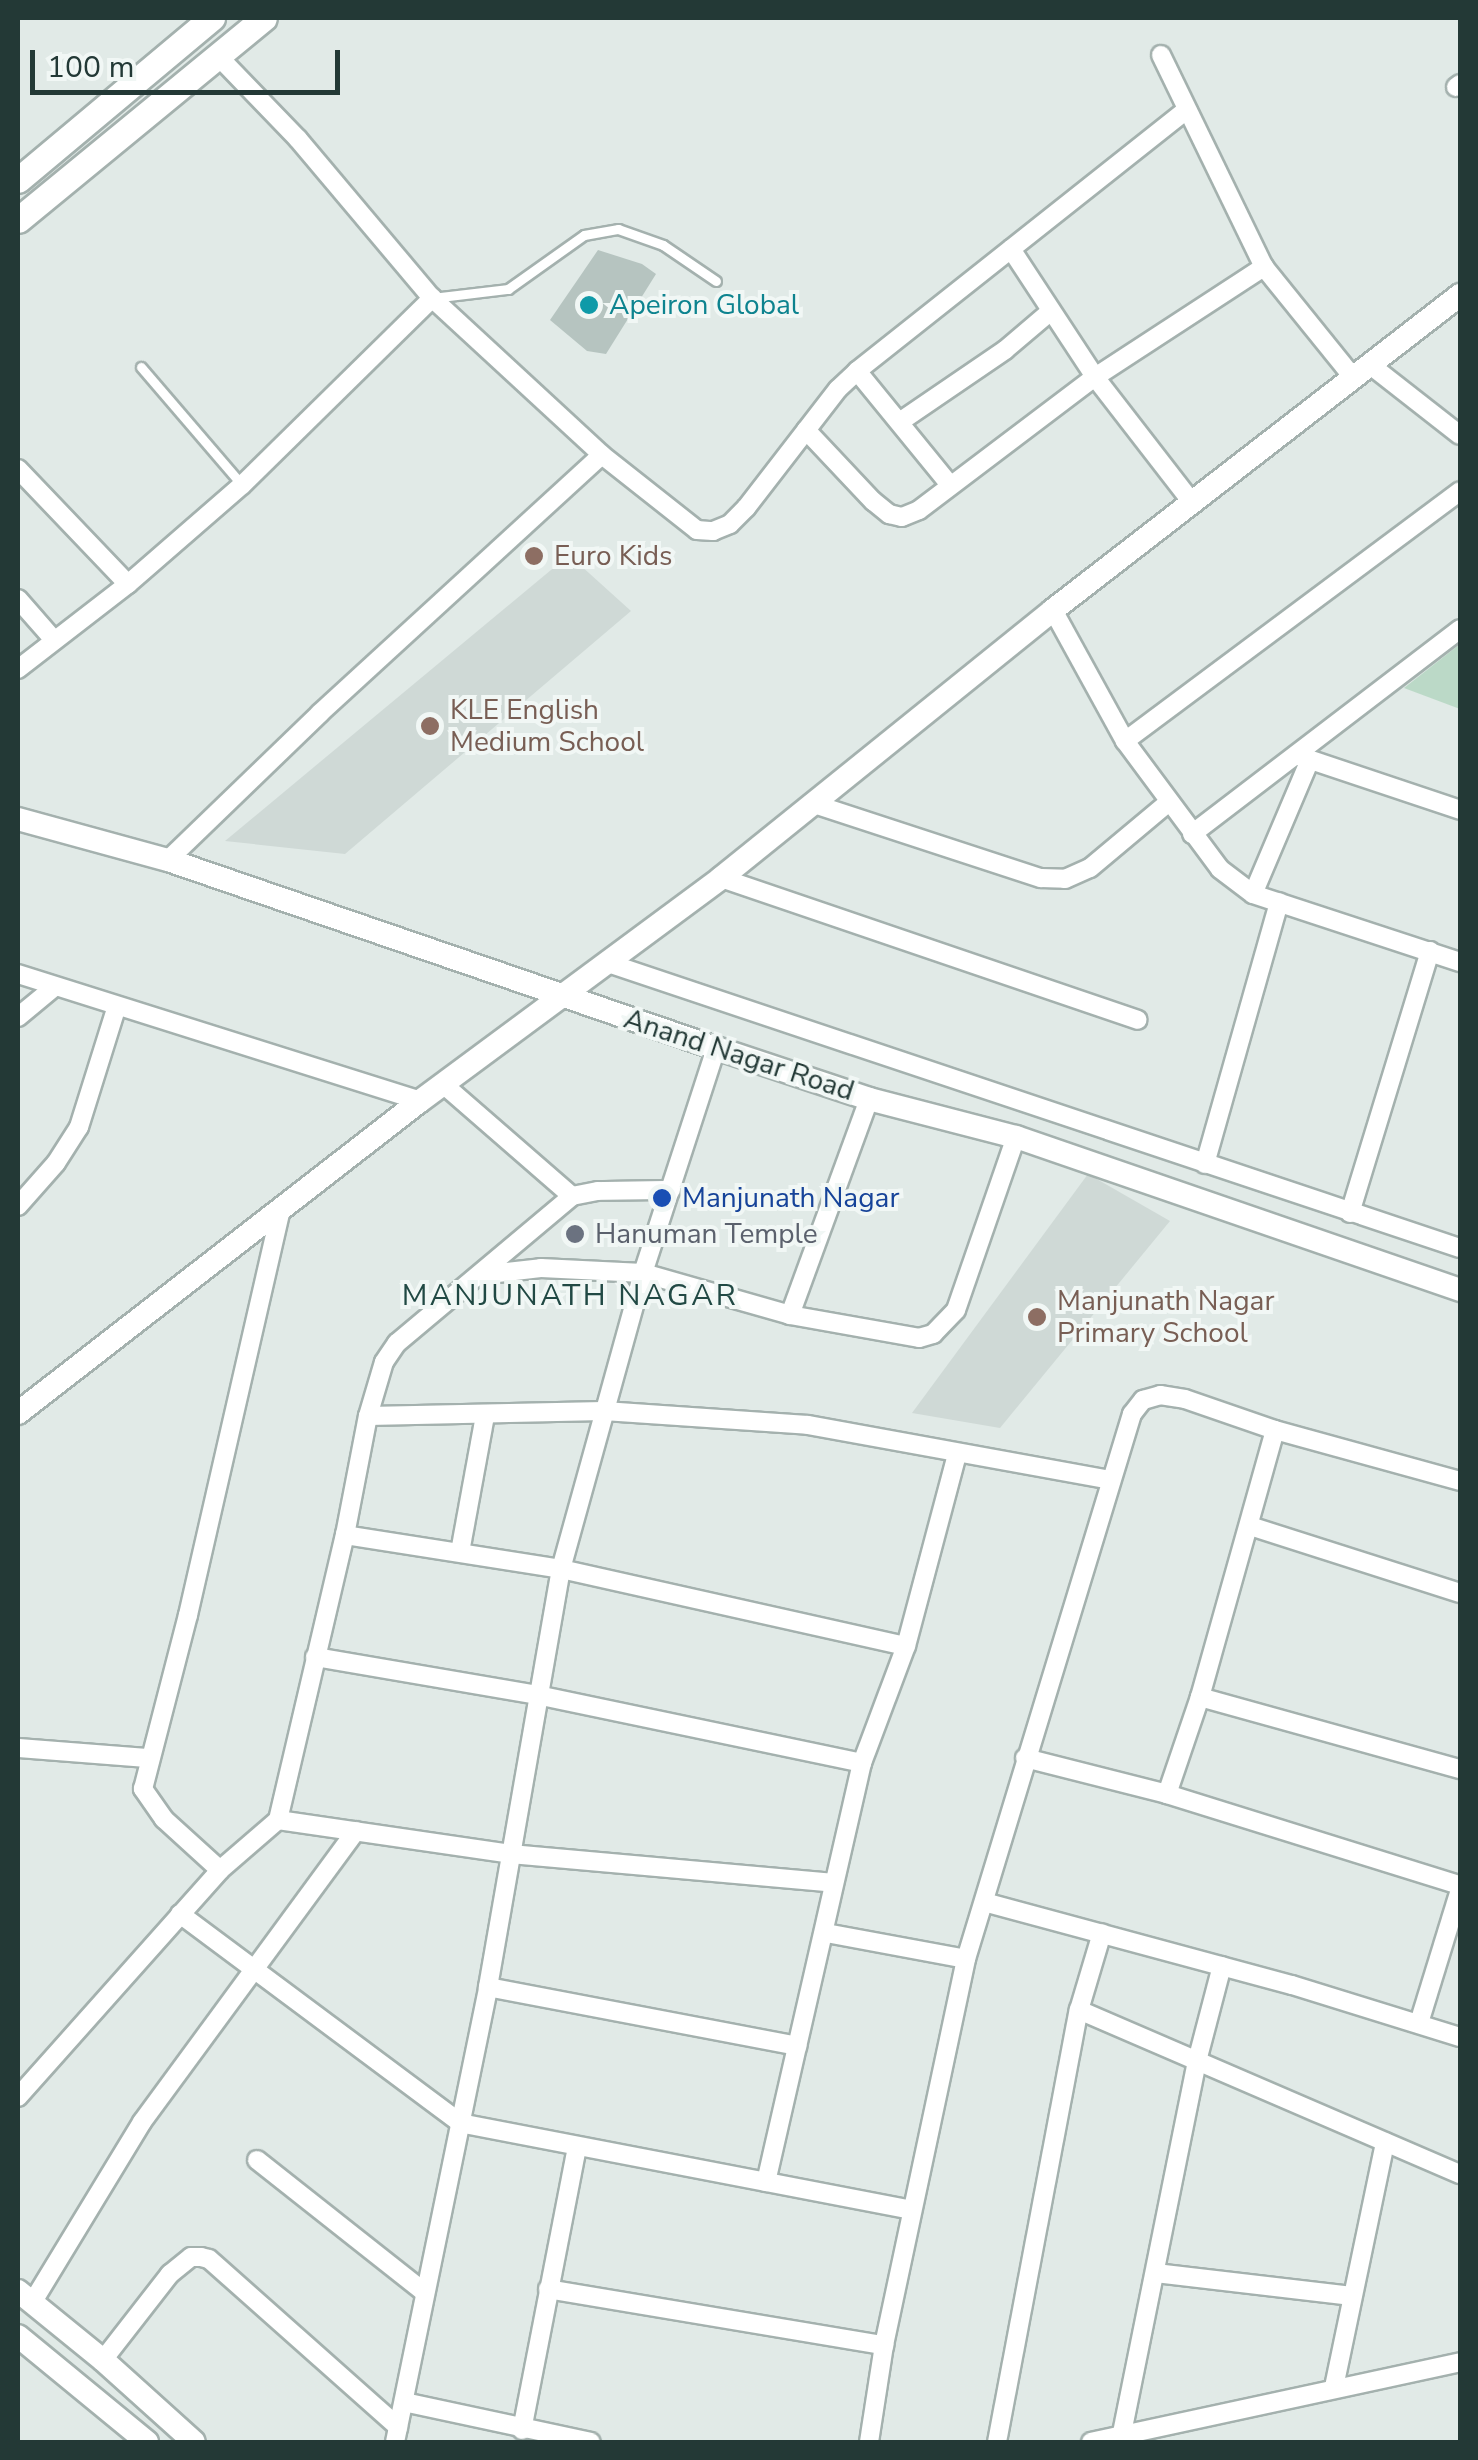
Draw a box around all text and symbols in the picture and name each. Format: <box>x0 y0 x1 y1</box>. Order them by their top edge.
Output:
scale bar <box>35 30 345 92</box>
text: 100 m <box>47 47 134 88</box>
place label: Apeiron Global <box>609 288 799 322</box>
marker: Apeiron Global <box>578 294 600 316</box>
place label: Euro Kids <box>554 539 672 573</box>
marker: Euro Kids <box>523 545 545 567</box>
place label: KLE English Medium School <box>450 693 644 759</box>
marker: KLE English Medium School <box>419 715 441 737</box>
street label: Anand Nagar Road <box>620 1002 858 1108</box>
place label: Manjunath Nagar <box>682 1181 899 1215</box>
marker: Manjunath Nagar <box>651 1187 673 1209</box>
place label: Hanuman Temple <box>595 1217 818 1251</box>
marker: Hanuman Temple <box>564 1223 586 1245</box>
district label: MANJUNATH NAGAR <box>402 1278 738 1314</box>
place label: Manjunath Nagar Primary School <box>1057 1284 1274 1350</box>
marker: Manjunath Nagar Primary School <box>1026 1306 1048 1328</box>

